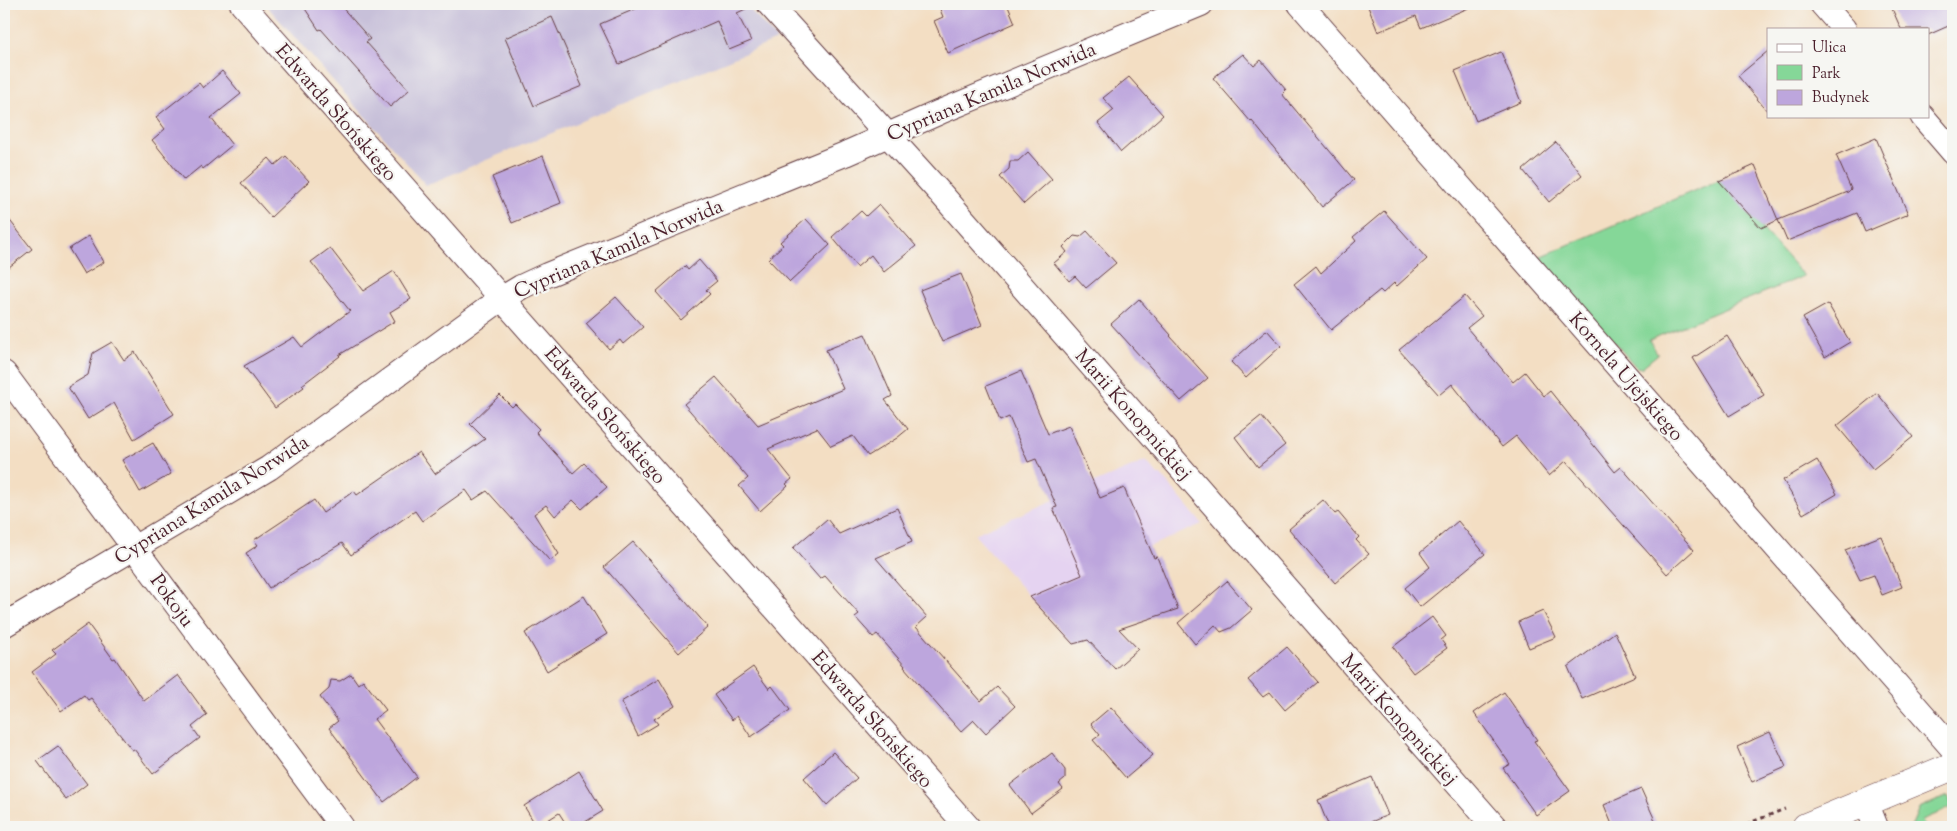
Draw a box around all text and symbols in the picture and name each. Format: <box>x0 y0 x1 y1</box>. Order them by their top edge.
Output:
legend <box>1767 28 1930 118</box>
street label: Cypriana Kamila Norwida <box>883 36 1101 151</box>
text: Ulica <box>1812 38 1846 59</box>
street label: Edwarda Słońskiego <box>267 39 403 189</box>
text: Park <box>1812 64 1841 85</box>
text: Budynek <box>1812 88 1870 109</box>
street label: Cypriana Kamila Norwida <box>510 193 728 308</box>
street label: Kornela Ujejskiego <box>1561 307 1690 449</box>
street label: Edwarda Słońskiego <box>536 342 672 492</box>
street label: Marii Konopnickiej <box>1067 343 1198 488</box>
street label: Cypriana Kamila Norwida <box>109 429 315 573</box>
street label: Pokoju <box>142 569 201 635</box>
street label: Edwarda Słońskiego <box>803 646 939 796</box>
street label: Marii Konopnickiej <box>1333 648 1464 793</box>

